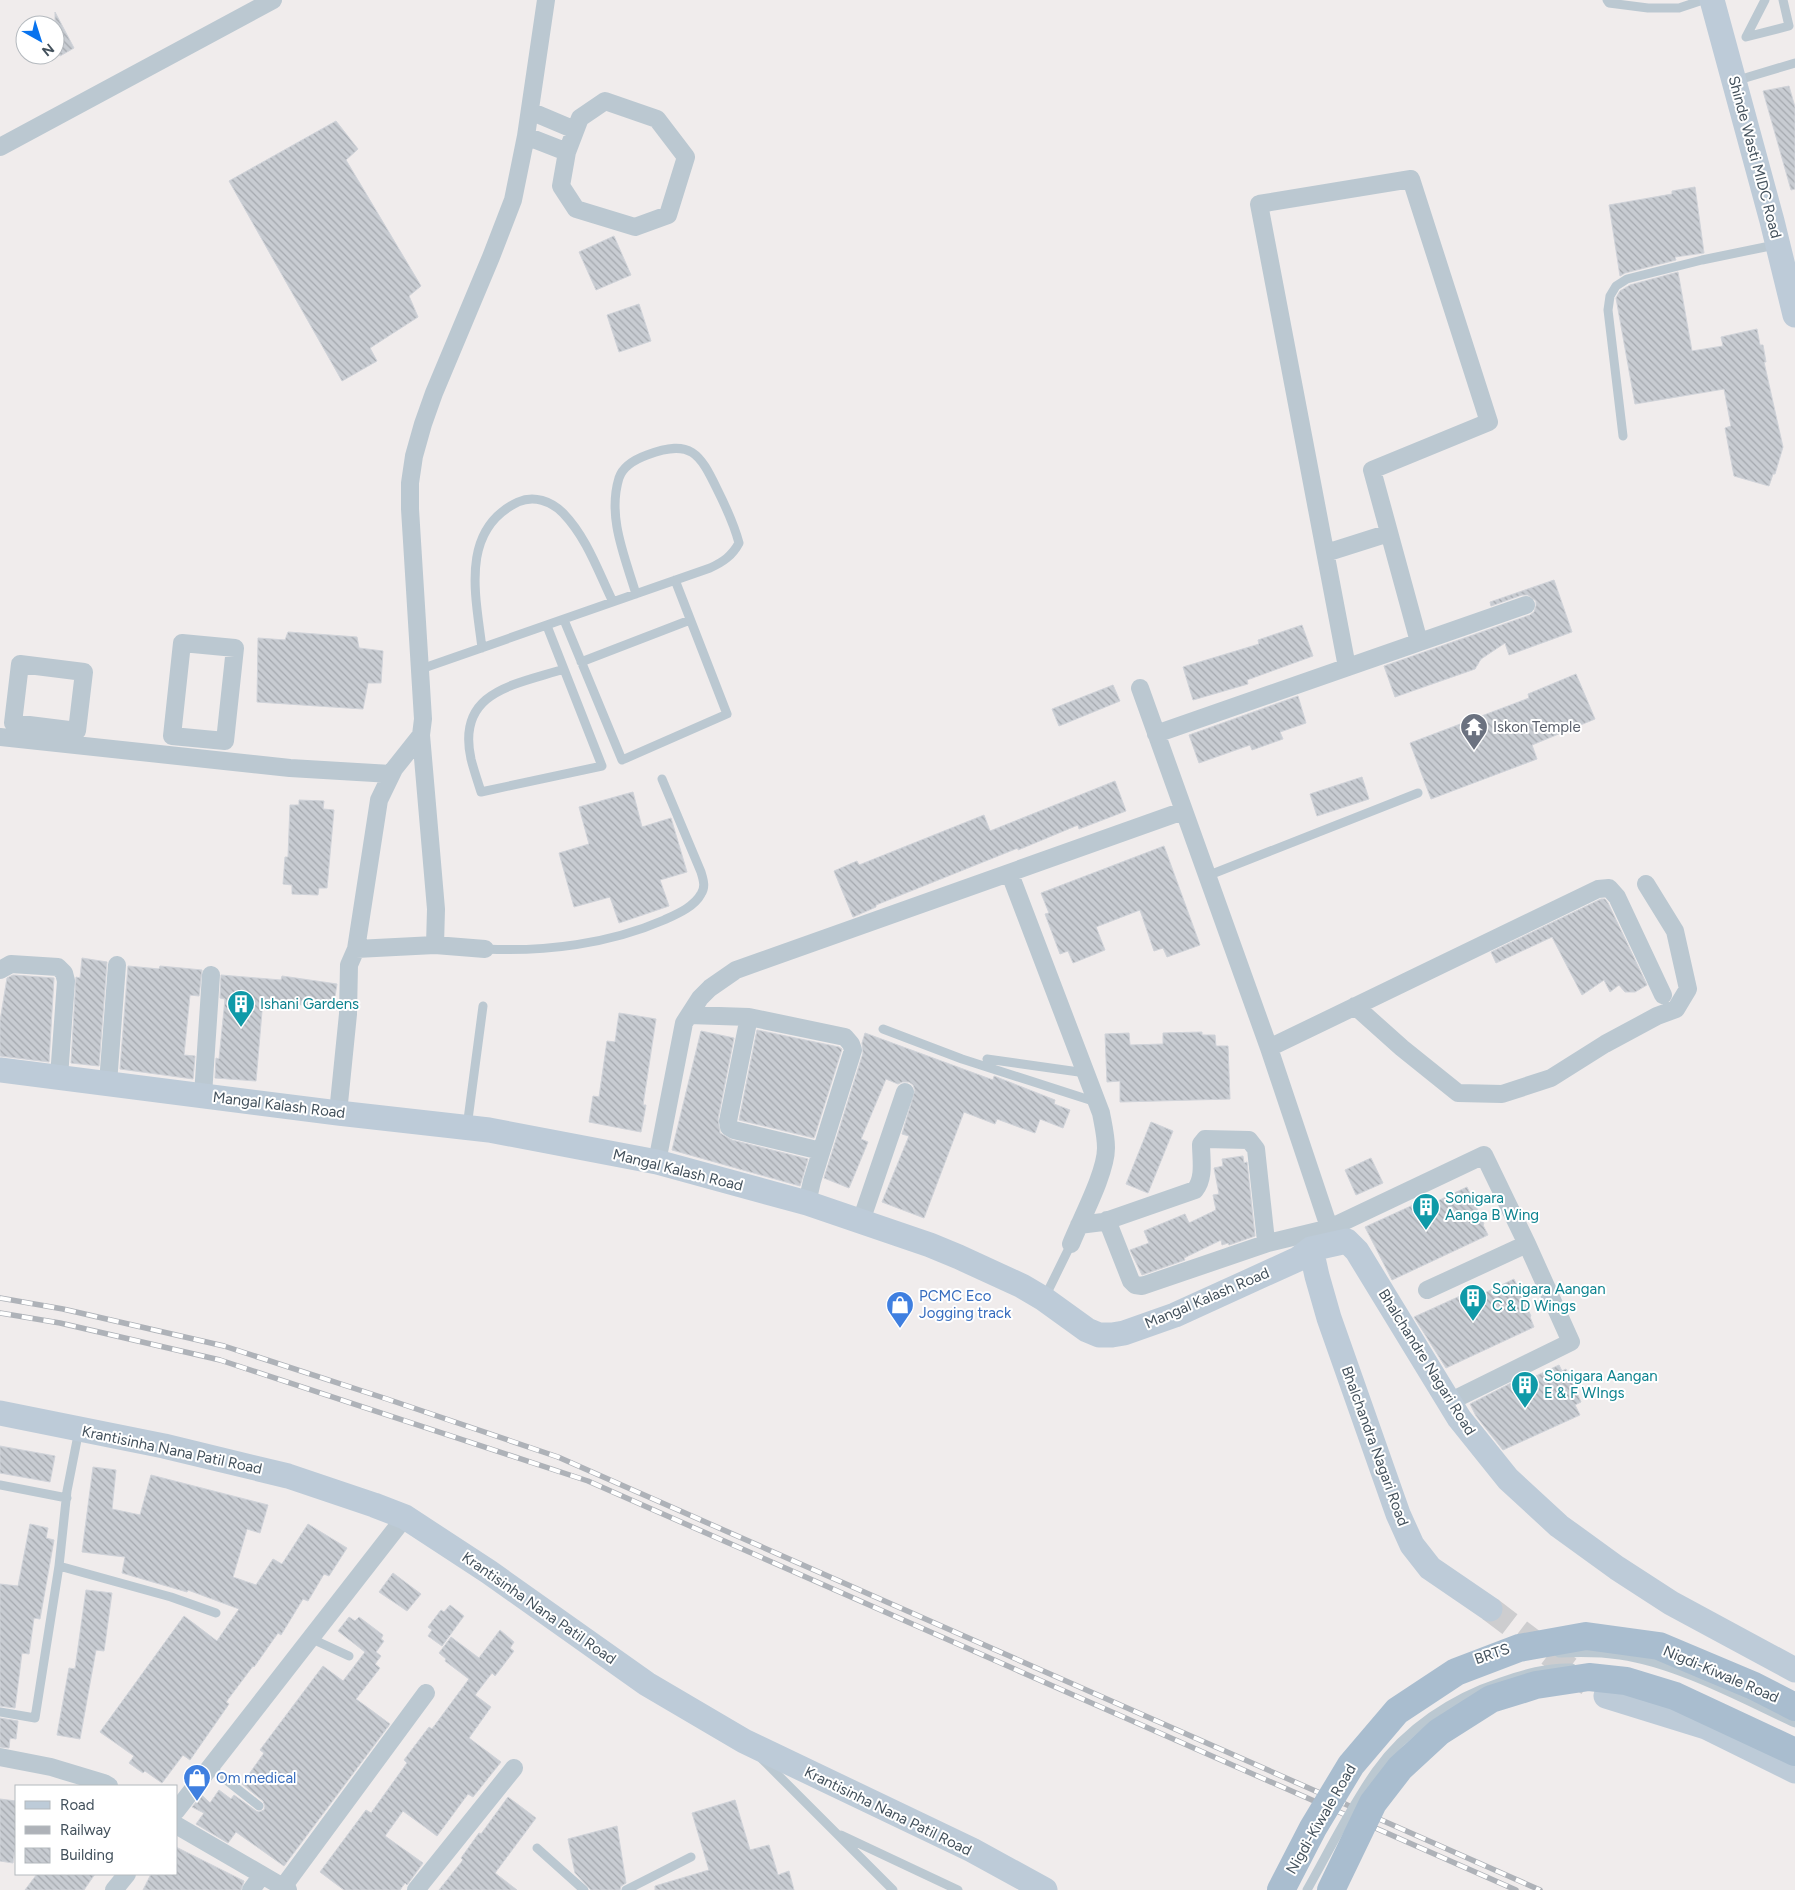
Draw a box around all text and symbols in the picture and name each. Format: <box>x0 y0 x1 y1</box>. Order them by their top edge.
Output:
north arrow <box>15 15 65 65</box>
text: N <box>38 40 57 60</box>
street label: Shinde Wasti MIDC Road <box>1725 74 1785 240</box>
temple icon: Iskon Temple <box>1459 712 1489 751</box>
place label: Iskon Temple <box>1493 718 1581 736</box>
building icon: Ishani Gardens <box>226 989 256 1028</box>
place label: Ishani Gardens <box>260 995 359 1013</box>
street label: Mangal Kalash Road <box>212 1088 346 1122</box>
street label: Mangal Kalash Road <box>611 1145 745 1195</box>
place label: Sonigara Aanga B Wing <box>1445 1189 1539 1224</box>
building icon: Sonigara Aanga B Wing <box>1411 1192 1441 1231</box>
street label: Mangal Kalash Road <box>1142 1264 1272 1332</box>
place label: Sonigara Aangan C & D Wings <box>1492 1280 1606 1315</box>
building icon: Sonigara Aangan C & D Wings <box>1458 1283 1488 1322</box>
street label: Bhalchandre Nagari Road <box>1375 1285 1479 1439</box>
place label: PCMC Eco Jogging track <box>919 1287 1012 1322</box>
shop icon: PCMC Eco Jogging track <box>885 1290 915 1329</box>
street label: Bhalchandra Nagari Road <box>1338 1364 1412 1528</box>
place label: Sonigara Aangan E & F WIngs <box>1544 1367 1658 1402</box>
building icon: Sonigara Aangan E & F WIngs <box>1510 1370 1540 1409</box>
street label: Krantisinha Nana Patil Road <box>80 1422 264 1478</box>
street label: Krantisinha Nana Patil Road <box>459 1548 619 1668</box>
street label: BRTS <box>1472 1640 1512 1668</box>
street label: Nigdi-Kiwale Road <box>1660 1641 1782 1707</box>
street label: Nigdi-Kiwale Road <box>1282 1761 1360 1877</box>
shop icon: Om medical <box>182 1763 212 1802</box>
street label: Krantisinha Nana Patil Road <box>801 1763 975 1859</box>
place label: Om medical <box>216 1769 296 1787</box>
legend <box>15 1785 178 1875</box>
text: Road <box>60 1796 95 1814</box>
text: Railway <box>60 1821 111 1839</box>
text: Building <box>60 1846 114 1864</box>

